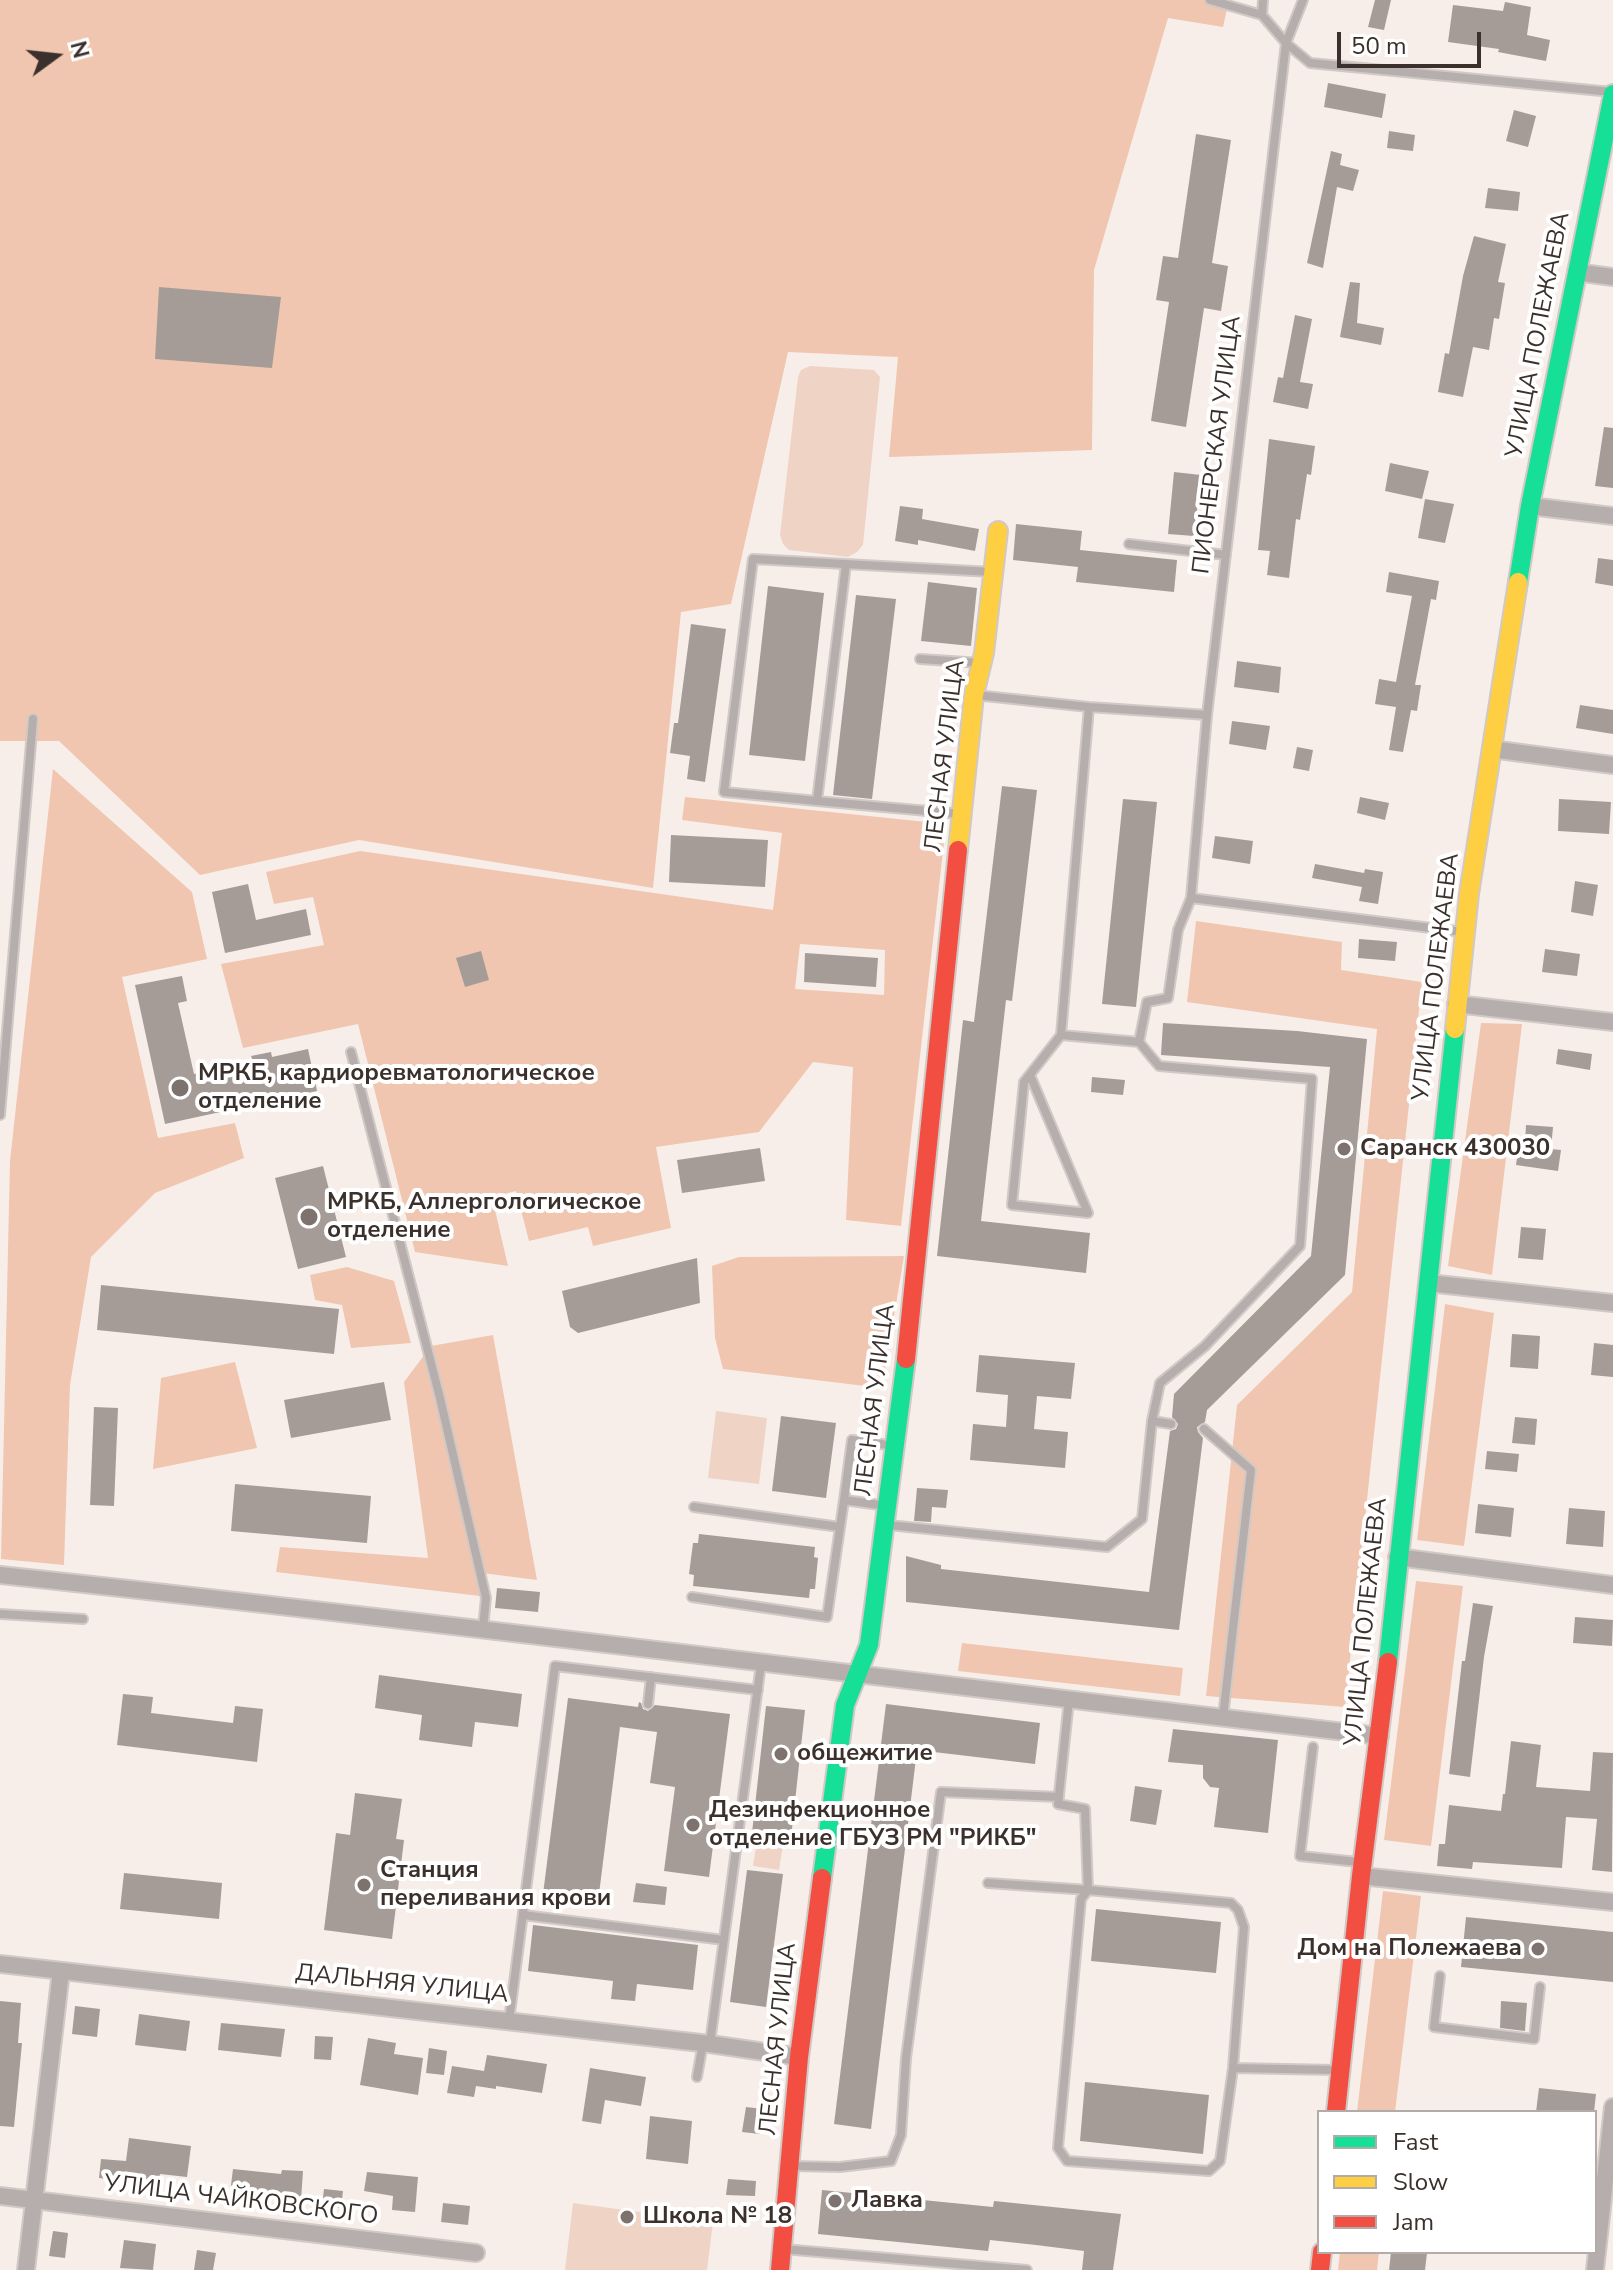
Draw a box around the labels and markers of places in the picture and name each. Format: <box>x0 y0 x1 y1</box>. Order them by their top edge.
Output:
place label: МРКБ, кардиоревматологическое отделение <box>198 1060 595 1116</box>
marker: МРКБ, кардиоревматологическое отделение <box>169 1077 191 1099</box>
place label: Саранск 430030 <box>1360 1135 1550 1163</box>
marker: Саранск 430030 <box>1335 1140 1353 1158</box>
place label: МРКБ, Аллергологическое отделение <box>327 1189 641 1245</box>
marker: МРКБ, Аллергологическое отделение <box>298 1206 320 1228</box>
place label: общежитие <box>797 1740 933 1768</box>
marker: общежитие <box>772 1745 790 1763</box>
place label: Дезинфекционное отделение ГБУЗ РМ "РИКБ" <box>709 1797 1037 1853</box>
marker: Дезинфекционное отделение ГБУЗ РМ "РИКБ" <box>684 1816 702 1834</box>
place label: Станция переливания крови <box>380 1857 611 1913</box>
marker: Станция переливания крови <box>355 1876 373 1894</box>
place label: Дом на Полежаева <box>1297 1935 1522 1963</box>
marker: Дом на Полежаева <box>1529 1940 1547 1958</box>
place label: Лавка <box>851 2187 923 2215</box>
marker: Лавка <box>826 2192 844 2210</box>
place label: Школа № 18 <box>643 2203 792 2231</box>
marker: Школа № 18 <box>618 2208 636 2226</box>

